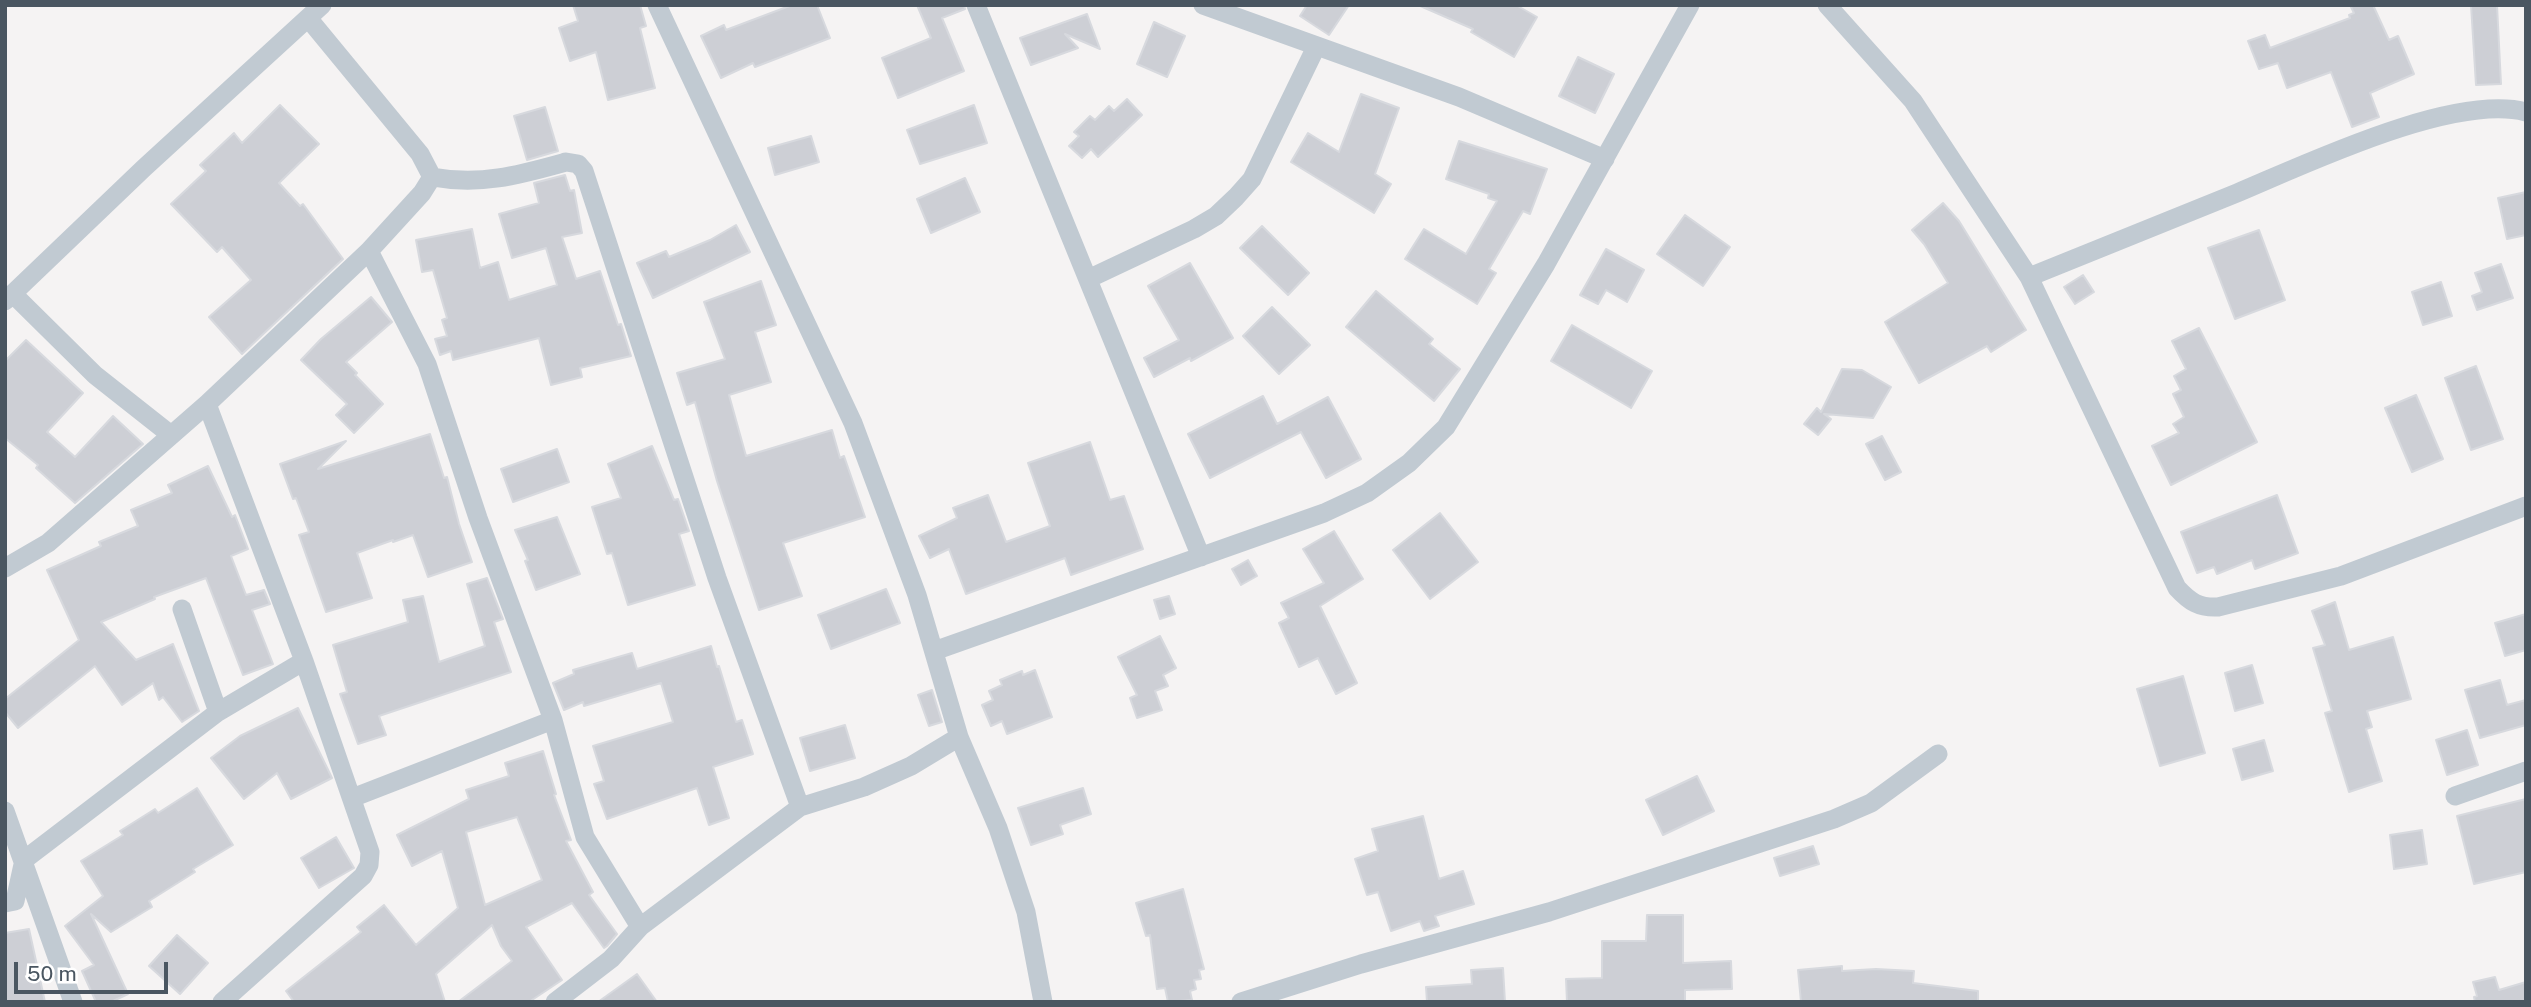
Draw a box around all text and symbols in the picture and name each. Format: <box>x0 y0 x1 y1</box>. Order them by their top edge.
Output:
scale bar <box>18 948 172 992</box>
text: 50 m <box>27 961 77 986</box>

